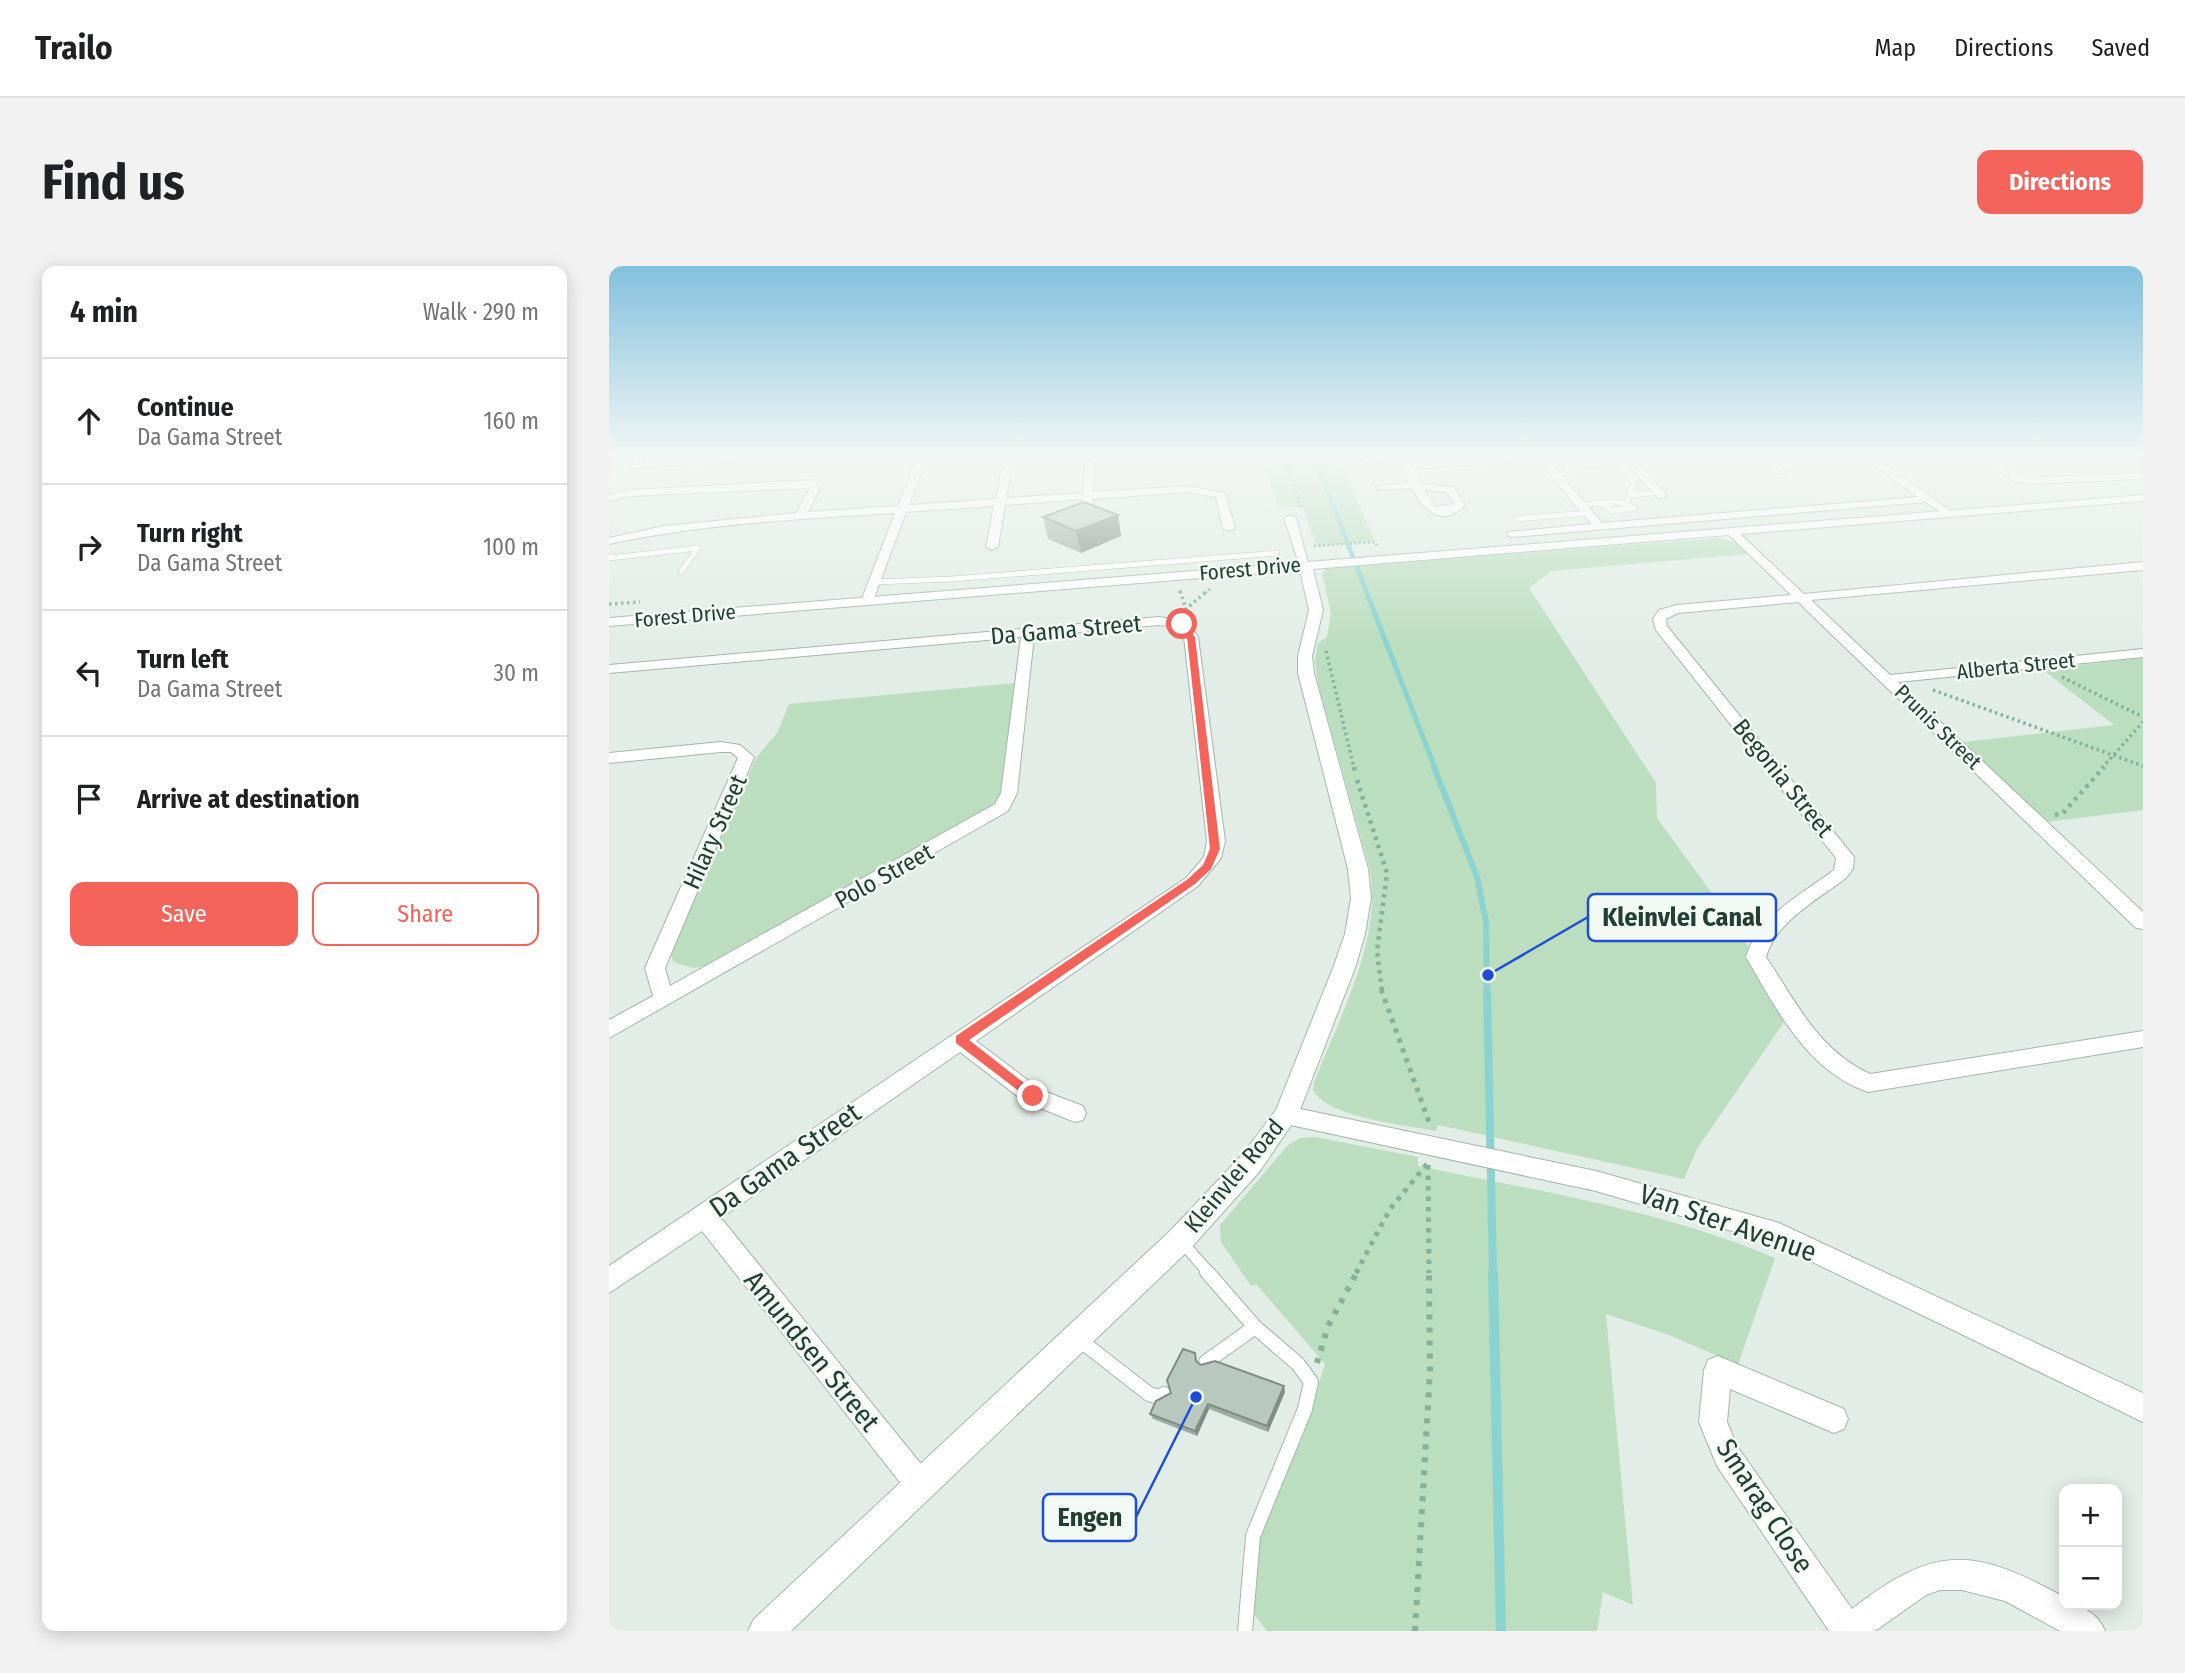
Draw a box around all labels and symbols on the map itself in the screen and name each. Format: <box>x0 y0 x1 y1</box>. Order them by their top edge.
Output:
street label: Forest Drive <box>1198 552 1302 586</box>
street label: Forest Drive <box>633 599 737 633</box>
route start <box>1166 608 1197 639</box>
street label: Da Gama Street <box>989 609 1143 651</box>
street label: Alberta Street <box>1955 647 2077 685</box>
street label: Prunis Street <box>1889 679 1987 775</box>
street label: Begonia Street <box>1727 713 1839 843</box>
street label: Hilary Street <box>677 770 753 894</box>
street label: Polo Street <box>830 838 938 914</box>
callout: Kleinvlei Canal <box>1588 894 1776 941</box>
text: Kleinvlei Canal <box>1602 902 1763 933</box>
route end <box>1017 1080 1048 1111</box>
street label: Da Gama Street <box>703 1095 868 1224</box>
street label: Kleinvlei Road <box>1178 1114 1290 1238</box>
street label: Van Ster Avenue <box>1635 1177 1821 1269</box>
street label: Amundsen Street <box>737 1264 887 1438</box>
street label: Smarag Close <box>1710 1433 1820 1579</box>
callout: Engen <box>1043 1494 1136 1541</box>
text: Engen <box>1058 1502 1122 1533</box>

